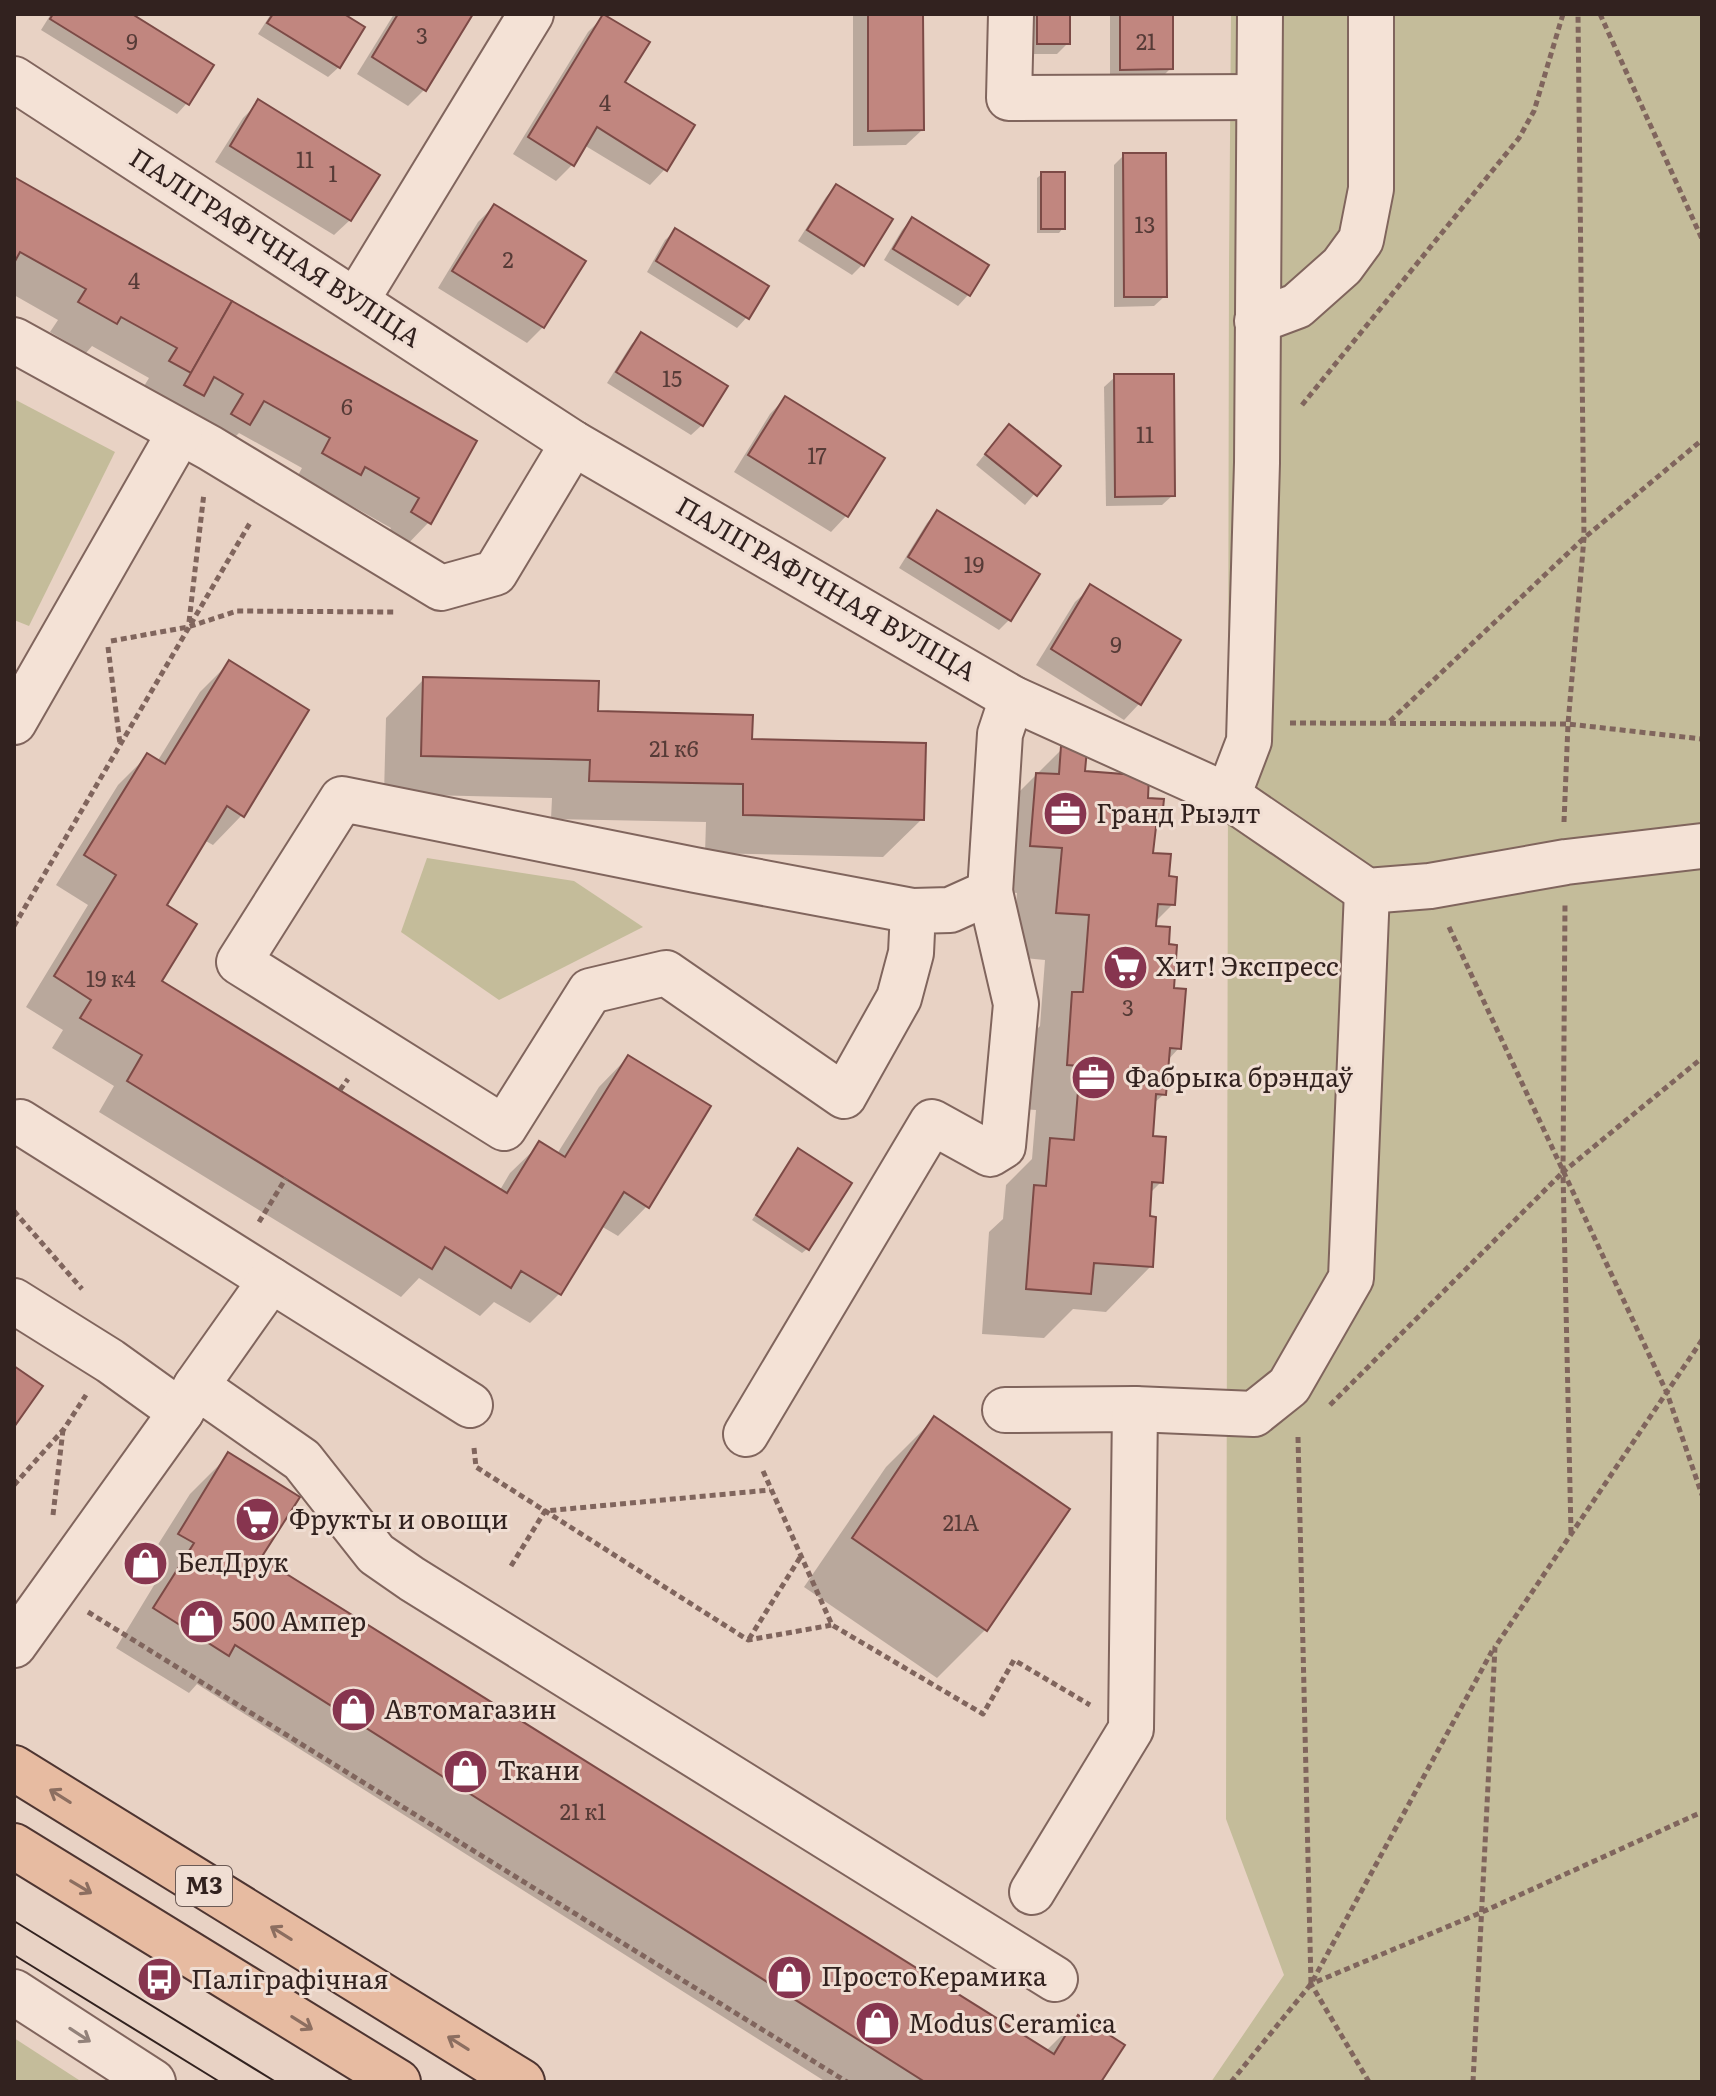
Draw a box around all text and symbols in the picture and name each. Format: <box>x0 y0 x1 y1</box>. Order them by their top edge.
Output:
house number: 3 <box>416 18 428 51</box>
house number: 9 <box>126 24 138 57</box>
house number: 21 <box>1136 24 1156 57</box>
house number: 4 <box>599 85 611 118</box>
street label: ПАЛІГРАФІЧНАЯ ВУЛІЦА <box>123 137 430 355</box>
house number: 11 <box>296 142 314 175</box>
house number: 1 <box>329 156 338 189</box>
house number: 13 <box>1135 207 1155 240</box>
house number: 2 <box>502 242 514 275</box>
house number: 4 <box>128 263 140 296</box>
house number: 15 <box>662 361 682 394</box>
house number: 6 <box>341 389 353 422</box>
house number: 11 <box>1136 417 1154 450</box>
house number: 17 <box>807 438 827 471</box>
street label: ПАЛІГРАФІЧНАЯ ВУЛІЦА <box>670 485 985 689</box>
house number: 19 <box>964 547 984 580</box>
house number: 9 <box>1110 627 1122 660</box>
house number: 21 к6 <box>649 731 699 764</box>
office icon: Гранд Рыэлт <box>1041 790 1089 838</box>
place label: Гранд Рыэлт <box>1096 792 1261 831</box>
supermarket icon: Хит! Экспресс <box>1101 943 1149 991</box>
place label: Хит! Экспресс <box>1156 945 1339 984</box>
house number: 19 к4 <box>86 961 136 994</box>
house number: 3 <box>1122 990 1134 1023</box>
office icon: Фабрыка брэндаў <box>1070 1054 1118 1102</box>
place label: Фабрыка брэндаў <box>1125 1056 1353 1095</box>
supermarket icon: Фрукты и овощи <box>234 1496 282 1544</box>
place label: Фрукты и овощи <box>289 1498 509 1537</box>
house number: 21А <box>943 1505 979 1538</box>
shop icon: БелДрук <box>122 1539 170 1587</box>
place label: БелДрук <box>177 1541 289 1580</box>
shop icon: 500 Ампер <box>177 1598 225 1646</box>
place label: 500 Ампер <box>232 1600 366 1639</box>
shop icon: Автомагазин <box>329 1686 377 1734</box>
place label: Автомагазин <box>384 1688 557 1727</box>
shop icon: Ткани <box>442 1747 490 1795</box>
place label: Ткани <box>497 1749 580 1788</box>
one-way arrow <box>49 1788 71 1804</box>
house number: 21 к1 <box>560 1794 606 1827</box>
road number: М3 <box>176 1866 232 1906</box>
one-way arrow <box>69 1879 92 1895</box>
one-way arrow <box>270 1924 292 1941</box>
shop icon: ПростоКерамика <box>766 1953 814 2001</box>
place label: ПростоКерамика <box>821 1955 1047 1994</box>
bus stop icon: Паліграфічная <box>136 1956 184 2004</box>
place label: Паліграфічная <box>191 1958 389 1997</box>
shop icon: Modus Ceramica <box>853 2000 901 2048</box>
place label: Modus Ceramica <box>908 2002 1116 2041</box>
one-way arrow <box>290 2015 313 2031</box>
one-way arrow <box>68 2026 90 2043</box>
one-way arrow <box>447 2034 470 2050</box>

